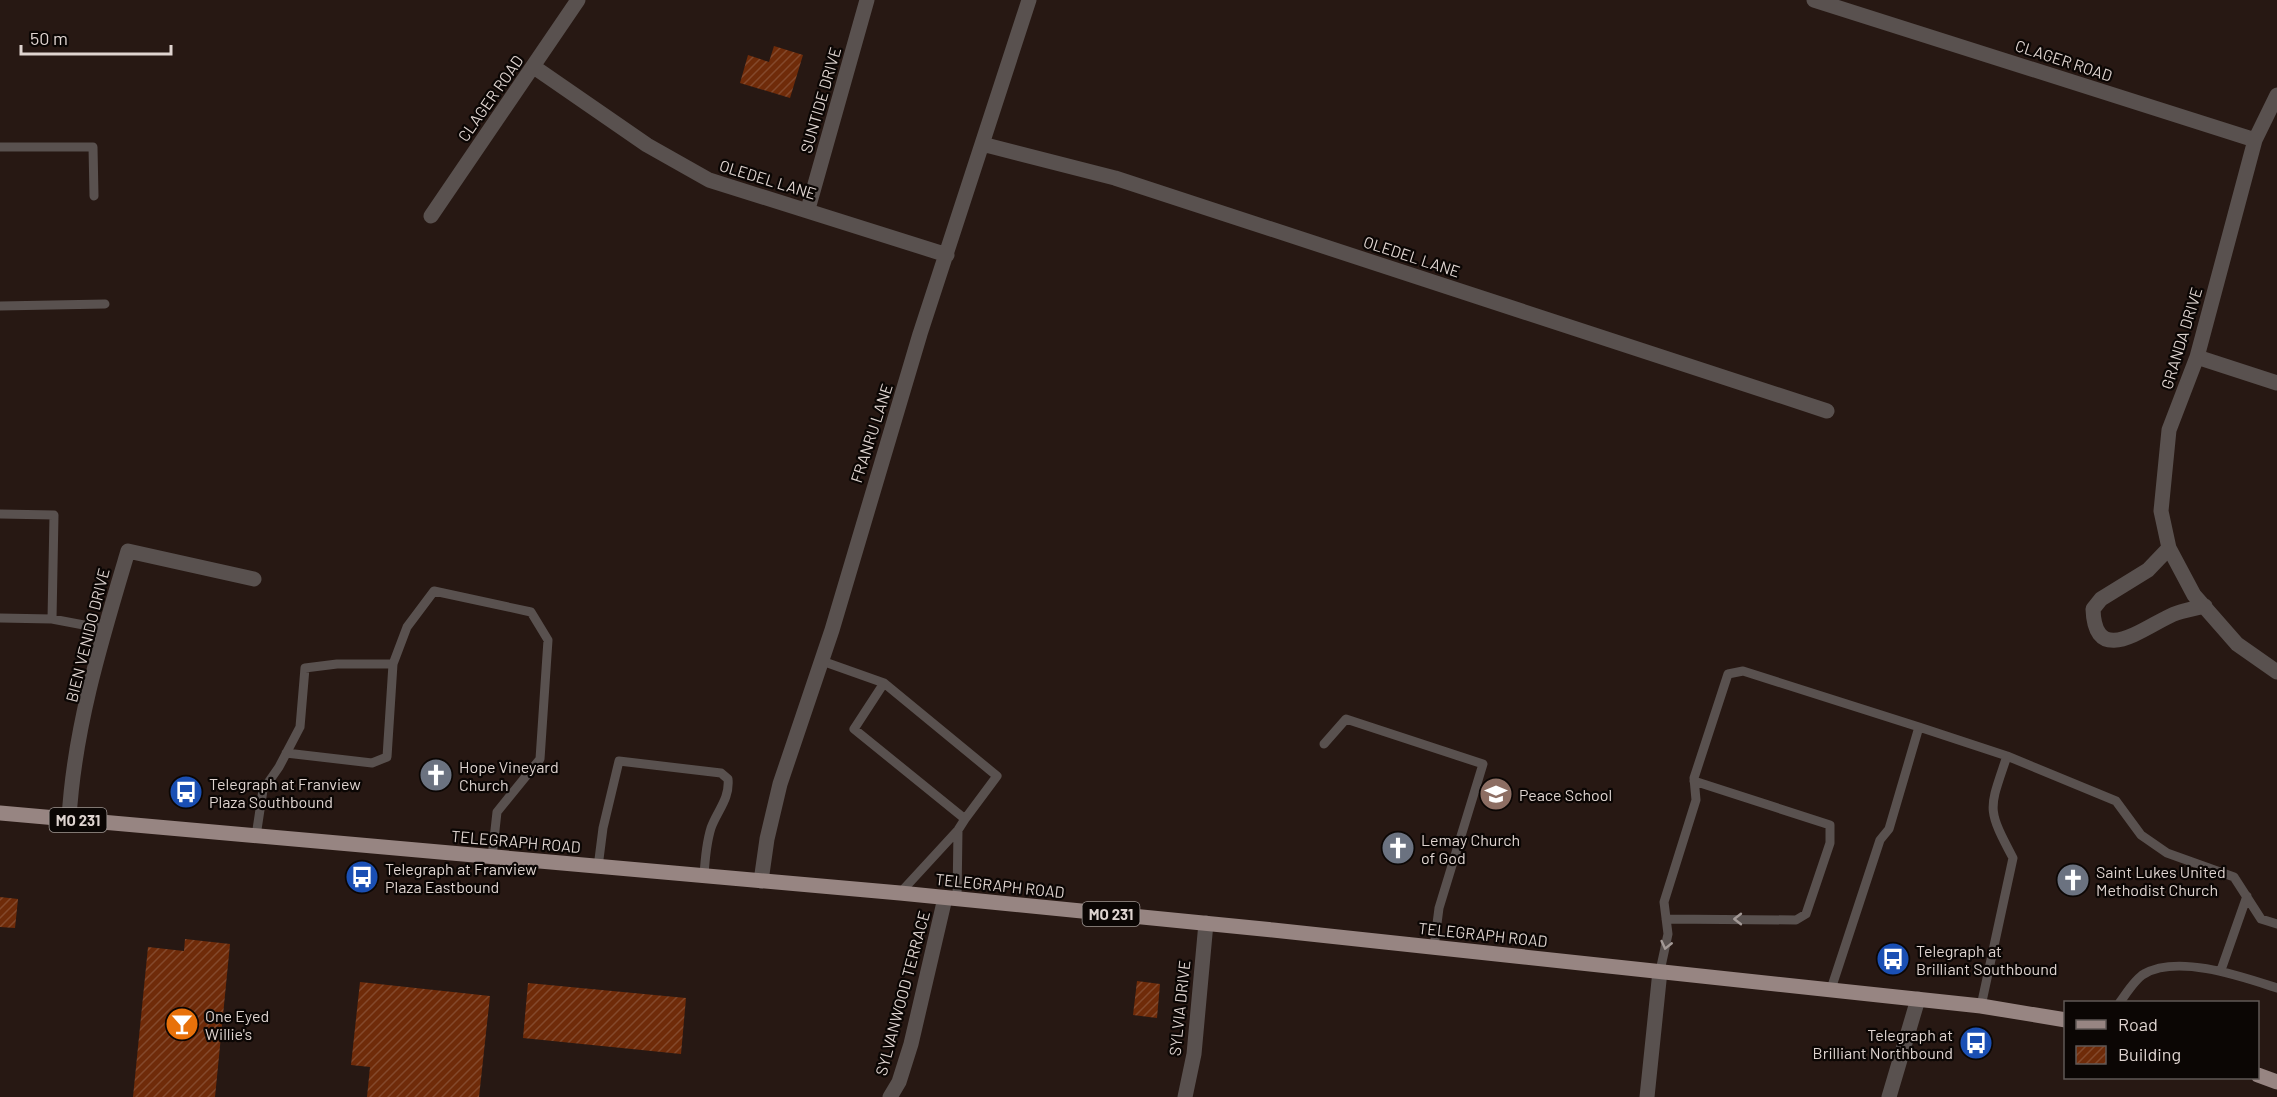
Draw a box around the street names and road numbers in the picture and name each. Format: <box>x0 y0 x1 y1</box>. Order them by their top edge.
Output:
street label: CLAGER ROAD <box>2013 35 2115 85</box>
street label: SUNTIDE DRIVE <box>796 45 844 155</box>
street label: CLAGER ROAD <box>453 51 527 145</box>
street label: OLEDEL LANE <box>717 155 819 203</box>
street label: OLEDEL LANE <box>1361 231 1463 281</box>
street label: GRANDA DRIVE <box>2156 285 2206 391</box>
street label: FRANRU LANE <box>846 381 896 485</box>
street label: BIEN VENIDO DRIVE <box>61 566 113 704</box>
road number: MO 231 <box>50 808 106 832</box>
street label: TELEGRAPH ROAD <box>450 826 582 856</box>
street label: TELEGRAPH ROAD <box>934 869 1066 901</box>
road number: MO 231 <box>1082 902 1140 926</box>
street label: SYLVANWOOD TERRACE <box>871 909 933 1077</box>
street label: TELEGRAPH ROAD <box>1417 918 1549 950</box>
street label: SYLVIA DRIVE <box>1165 959 1193 1057</box>

